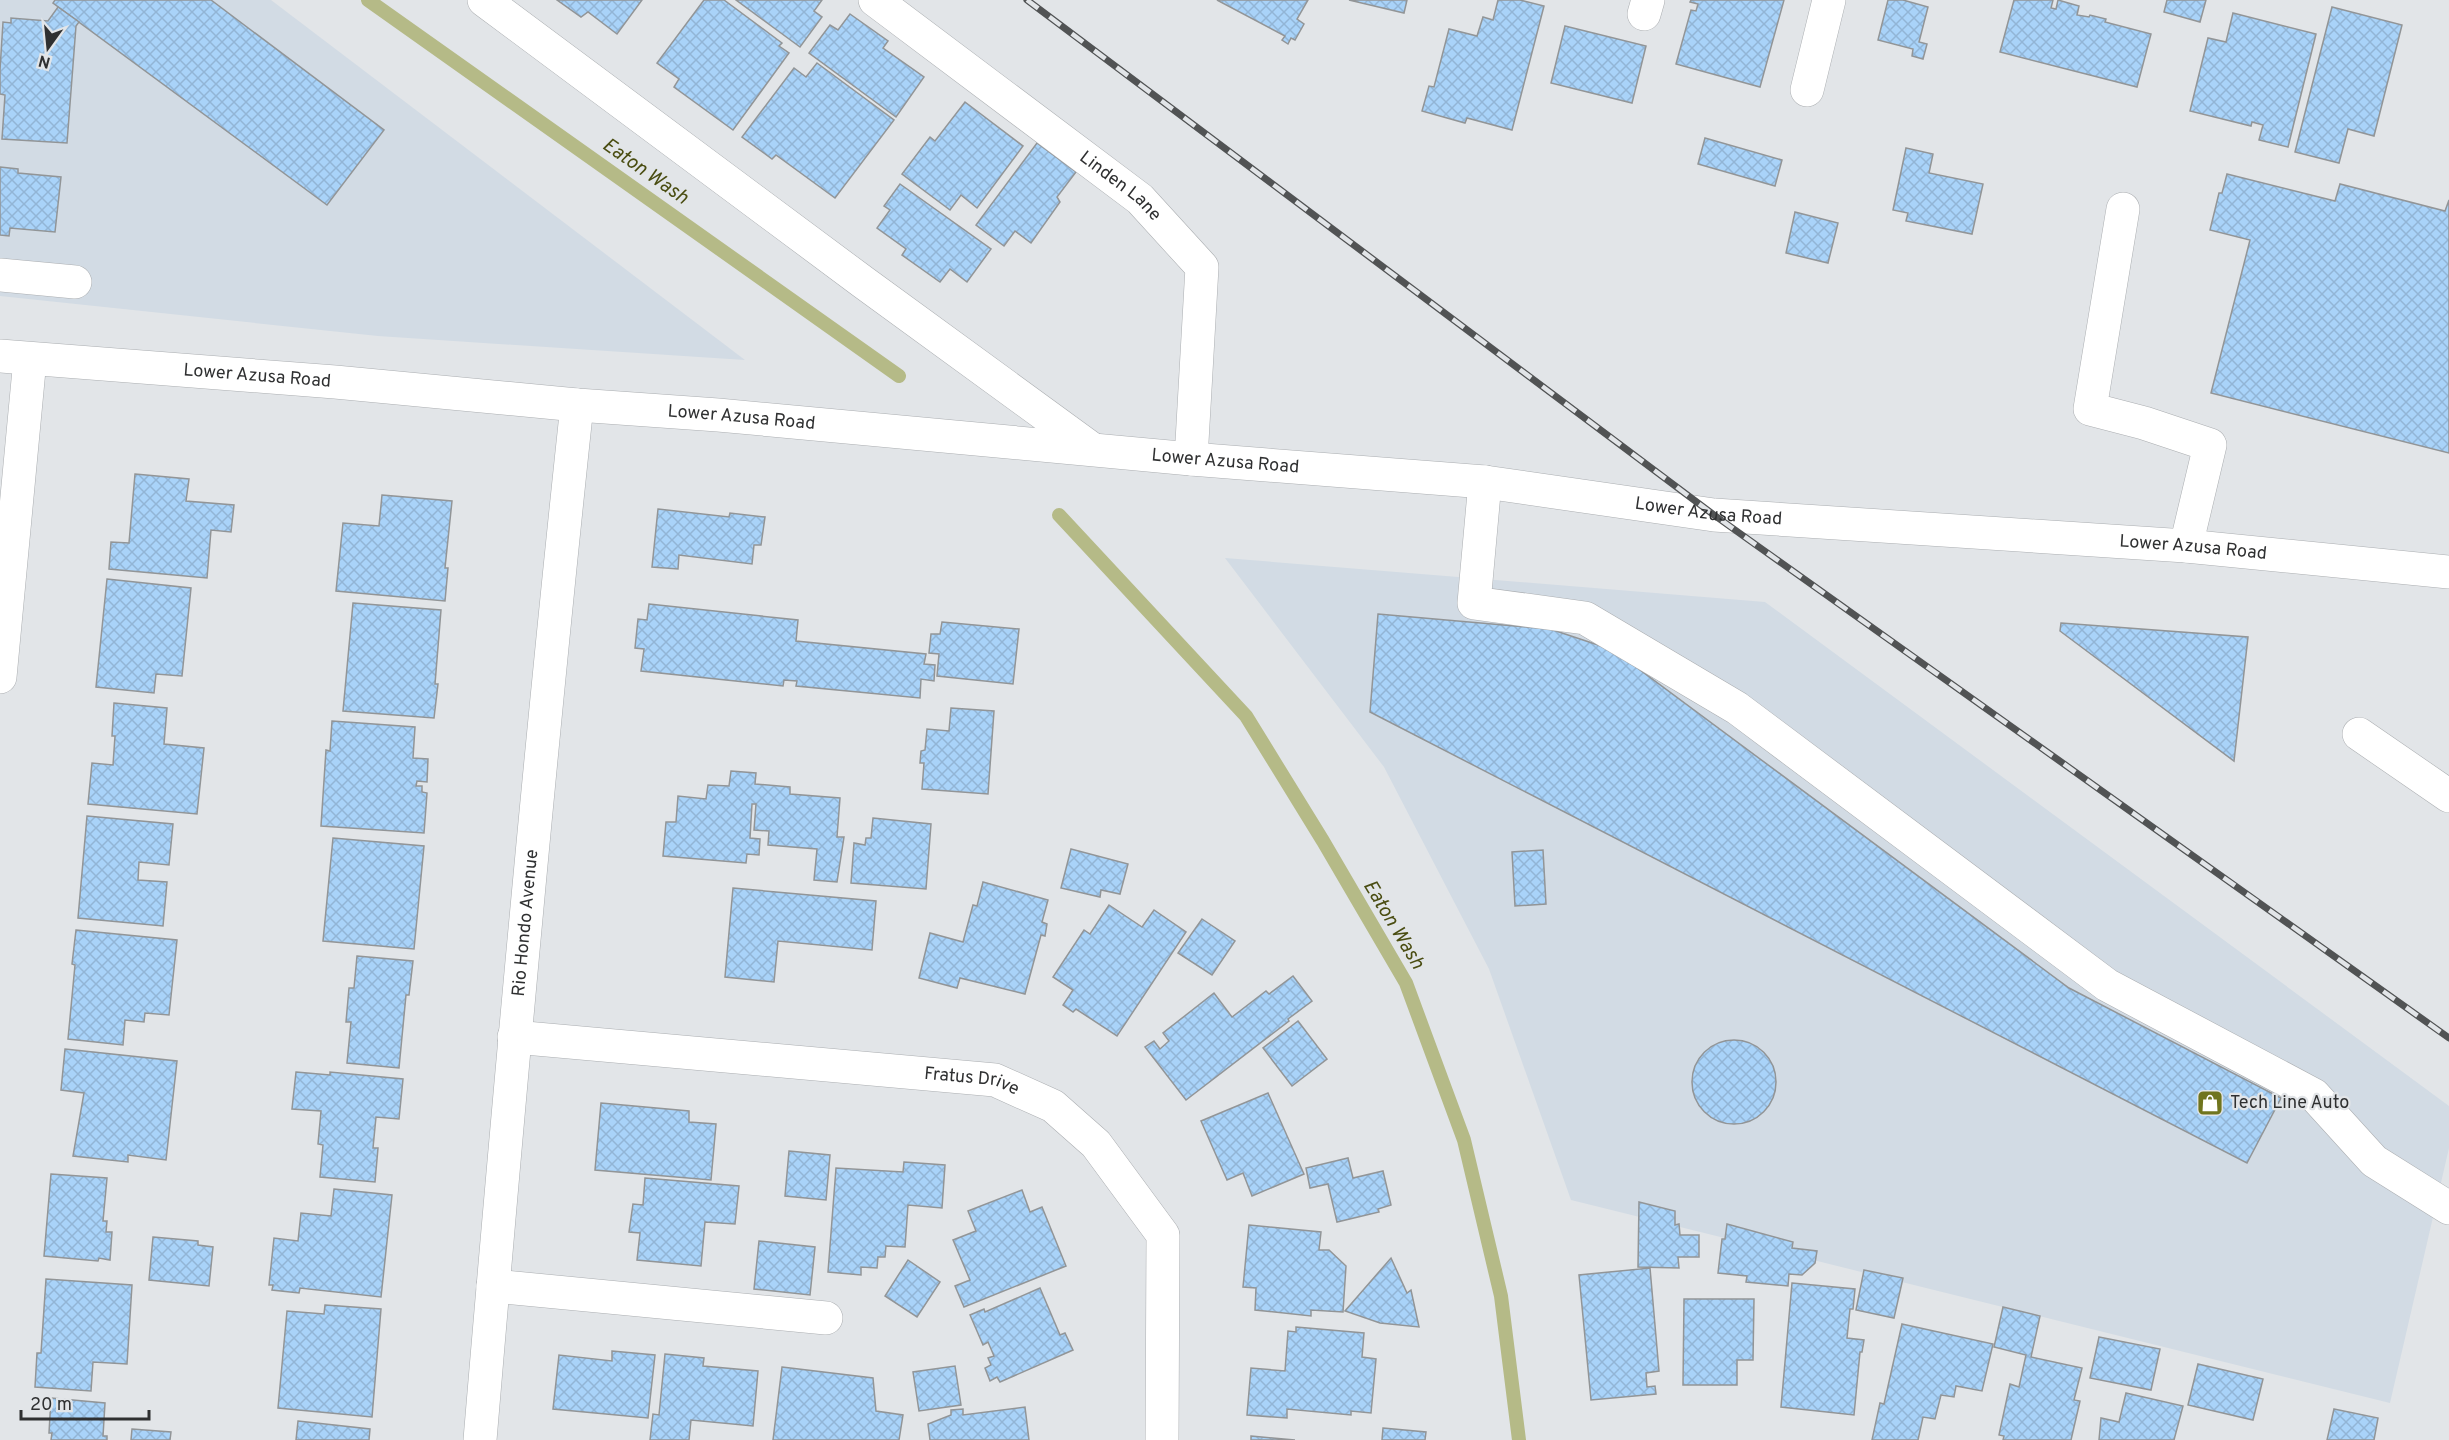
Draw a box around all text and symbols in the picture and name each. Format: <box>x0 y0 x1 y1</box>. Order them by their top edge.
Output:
north arrow <box>18 18 78 78</box>
text: N <box>36 49 53 72</box>
water label: Eaton Wash <box>597 133 693 211</box>
street label: Linden Lane <box>1075 146 1166 226</box>
street label: Lower Azusa Road <box>182 359 332 393</box>
street label: Lower Azusa Road <box>667 400 816 435</box>
street label: Lower Azusa Road <box>1151 444 1300 479</box>
street label: Lower Azusa Road <box>1633 492 1783 531</box>
street label: Lower Azusa Road <box>2119 530 2268 565</box>
street label: Rio Hondo Avenue <box>507 848 544 998</box>
water label: Eaton Wash <box>1356 876 1430 975</box>
street label: Fratus Drive <box>923 1062 1023 1101</box>
shop icon: Tech Line Auto <box>2195 1088 2225 1118</box>
place label: Tech Line Auto <box>2230 1092 2349 1115</box>
scale bar <box>21 1383 148 1421</box>
text: 20 m <box>30 1394 72 1417</box>

